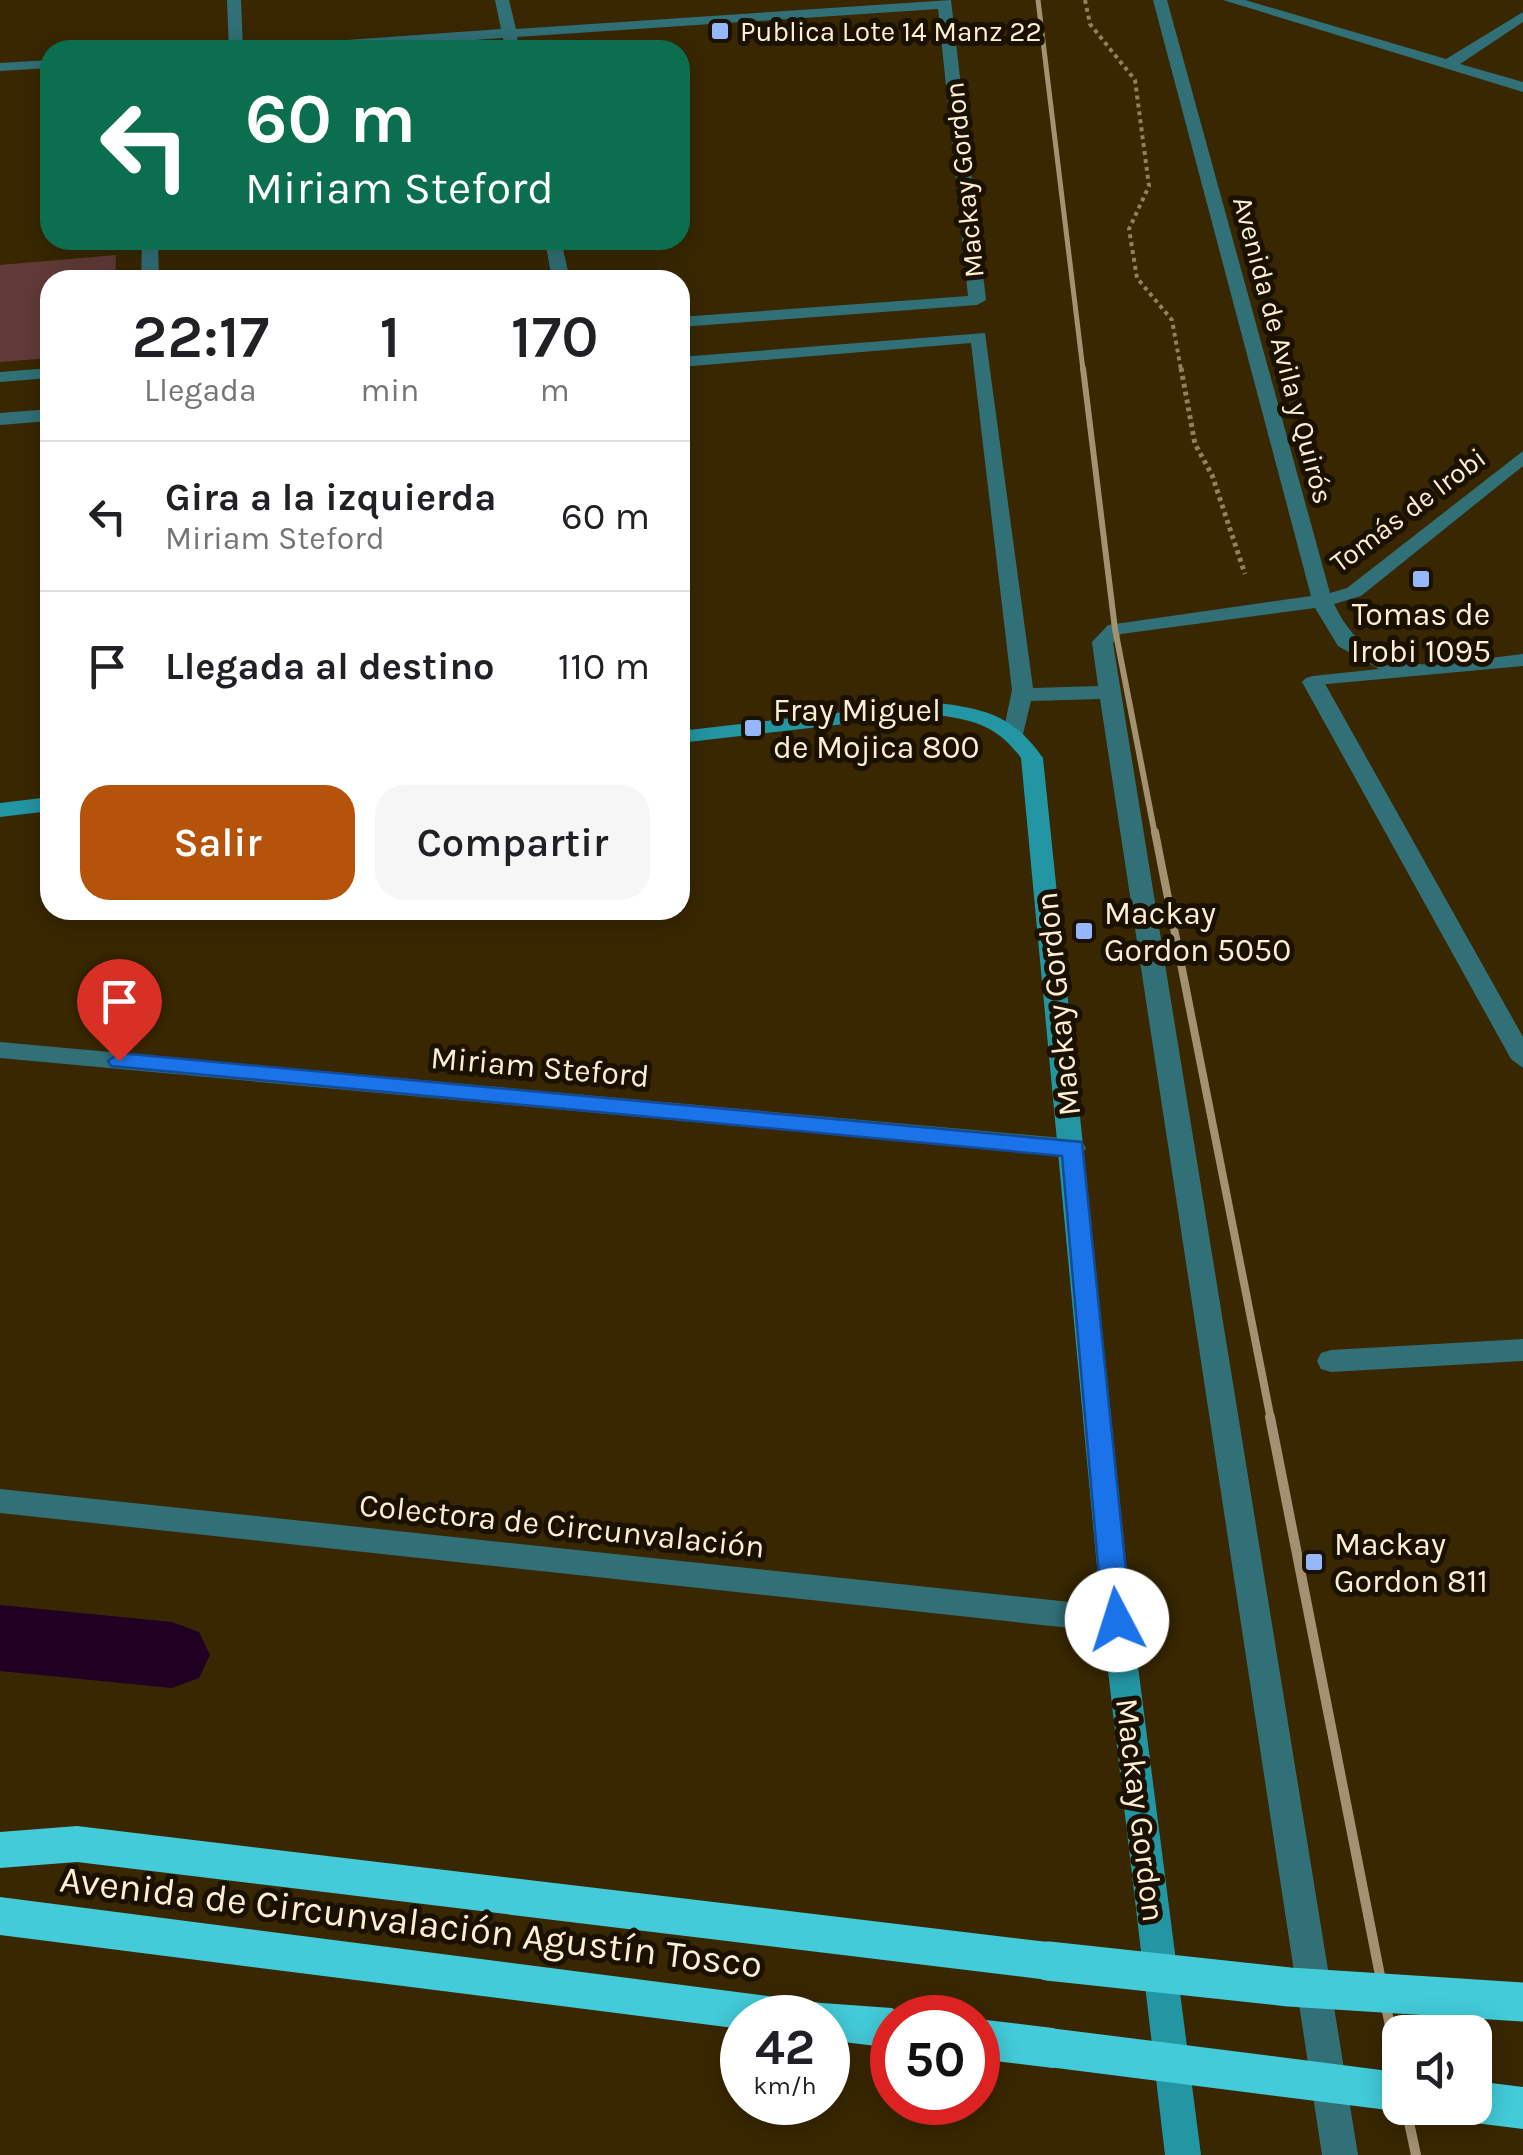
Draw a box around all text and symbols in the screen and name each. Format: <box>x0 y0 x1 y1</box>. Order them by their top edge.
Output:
place label: Publica Lote 14 Manz 22 <box>740 15 1042 48</box>
marker: Publica Lote 14 Manz 22 <box>709 20 731 42</box>
text: 60 m <box>245 78 416 160</box>
icon: left <box>80 80 210 210</box>
street label: Mackay Gordon <box>937 80 991 280</box>
text: Miriam Steford <box>245 162 554 214</box>
street label: Avenida de Avila y Quirós <box>1226 193 1340 507</box>
text: 22:17 <box>131 302 269 372</box>
text: 1 <box>379 302 400 372</box>
text: 170 <box>511 302 599 372</box>
text: Llegada <box>144 372 257 409</box>
text: min <box>361 372 419 409</box>
text: m <box>540 372 570 409</box>
street label: Tomás de Irobi <box>1324 441 1492 579</box>
text: Gira a la izquierda <box>165 475 497 520</box>
icon: left <box>80 489 135 544</box>
text: 60 m <box>561 494 650 539</box>
text: Miriam Steford <box>165 520 385 557</box>
marker: Tomas de Irobi 1095 <box>1410 568 1432 590</box>
place label: Tomas de Irobi 1095 <box>1351 596 1491 670</box>
icon: arrive <box>80 639 135 694</box>
text: Llegada al destino <box>165 644 495 689</box>
text: 110 m <box>558 644 650 689</box>
place label: Fray Miguel de Mojica 800 <box>773 692 980 766</box>
marker: Fray Miguel de Mojica 800 <box>742 717 764 739</box>
button: Salir <box>80 785 355 900</box>
button: Compartir <box>375 785 650 900</box>
street label: Mackay Gordon <box>1028 890 1088 1118</box>
place label: Mackay Gordon 5050 <box>1104 895 1291 969</box>
marker: Mackay Gordon 5050 <box>1073 920 1095 942</box>
pin <box>77 959 162 1062</box>
icon: arrive <box>92 974 147 1029</box>
street label: Miriam Steford <box>429 1039 651 1095</box>
street label: Colectora de Circunvalación <box>358 1486 766 1566</box>
place label: Mackay Gordon 811 <box>1334 1526 1488 1600</box>
marker: Mackay Gordon 811 <box>1303 1551 1325 1573</box>
position arrow <box>1065 1568 1169 1672</box>
street label: Mackay Gordon <box>1108 1696 1172 1924</box>
street label: Avenida de Circunvalación Agustín Tosco <box>57 1857 765 1987</box>
speed limit sign: 50 <box>870 1995 1000 2125</box>
map controls <box>1382 2015 1492 2125</box>
button: sound <box>1382 2015 1492 2125</box>
text: 42 <box>755 2018 815 2077</box>
text: km/h <box>753 2071 817 2100</box>

